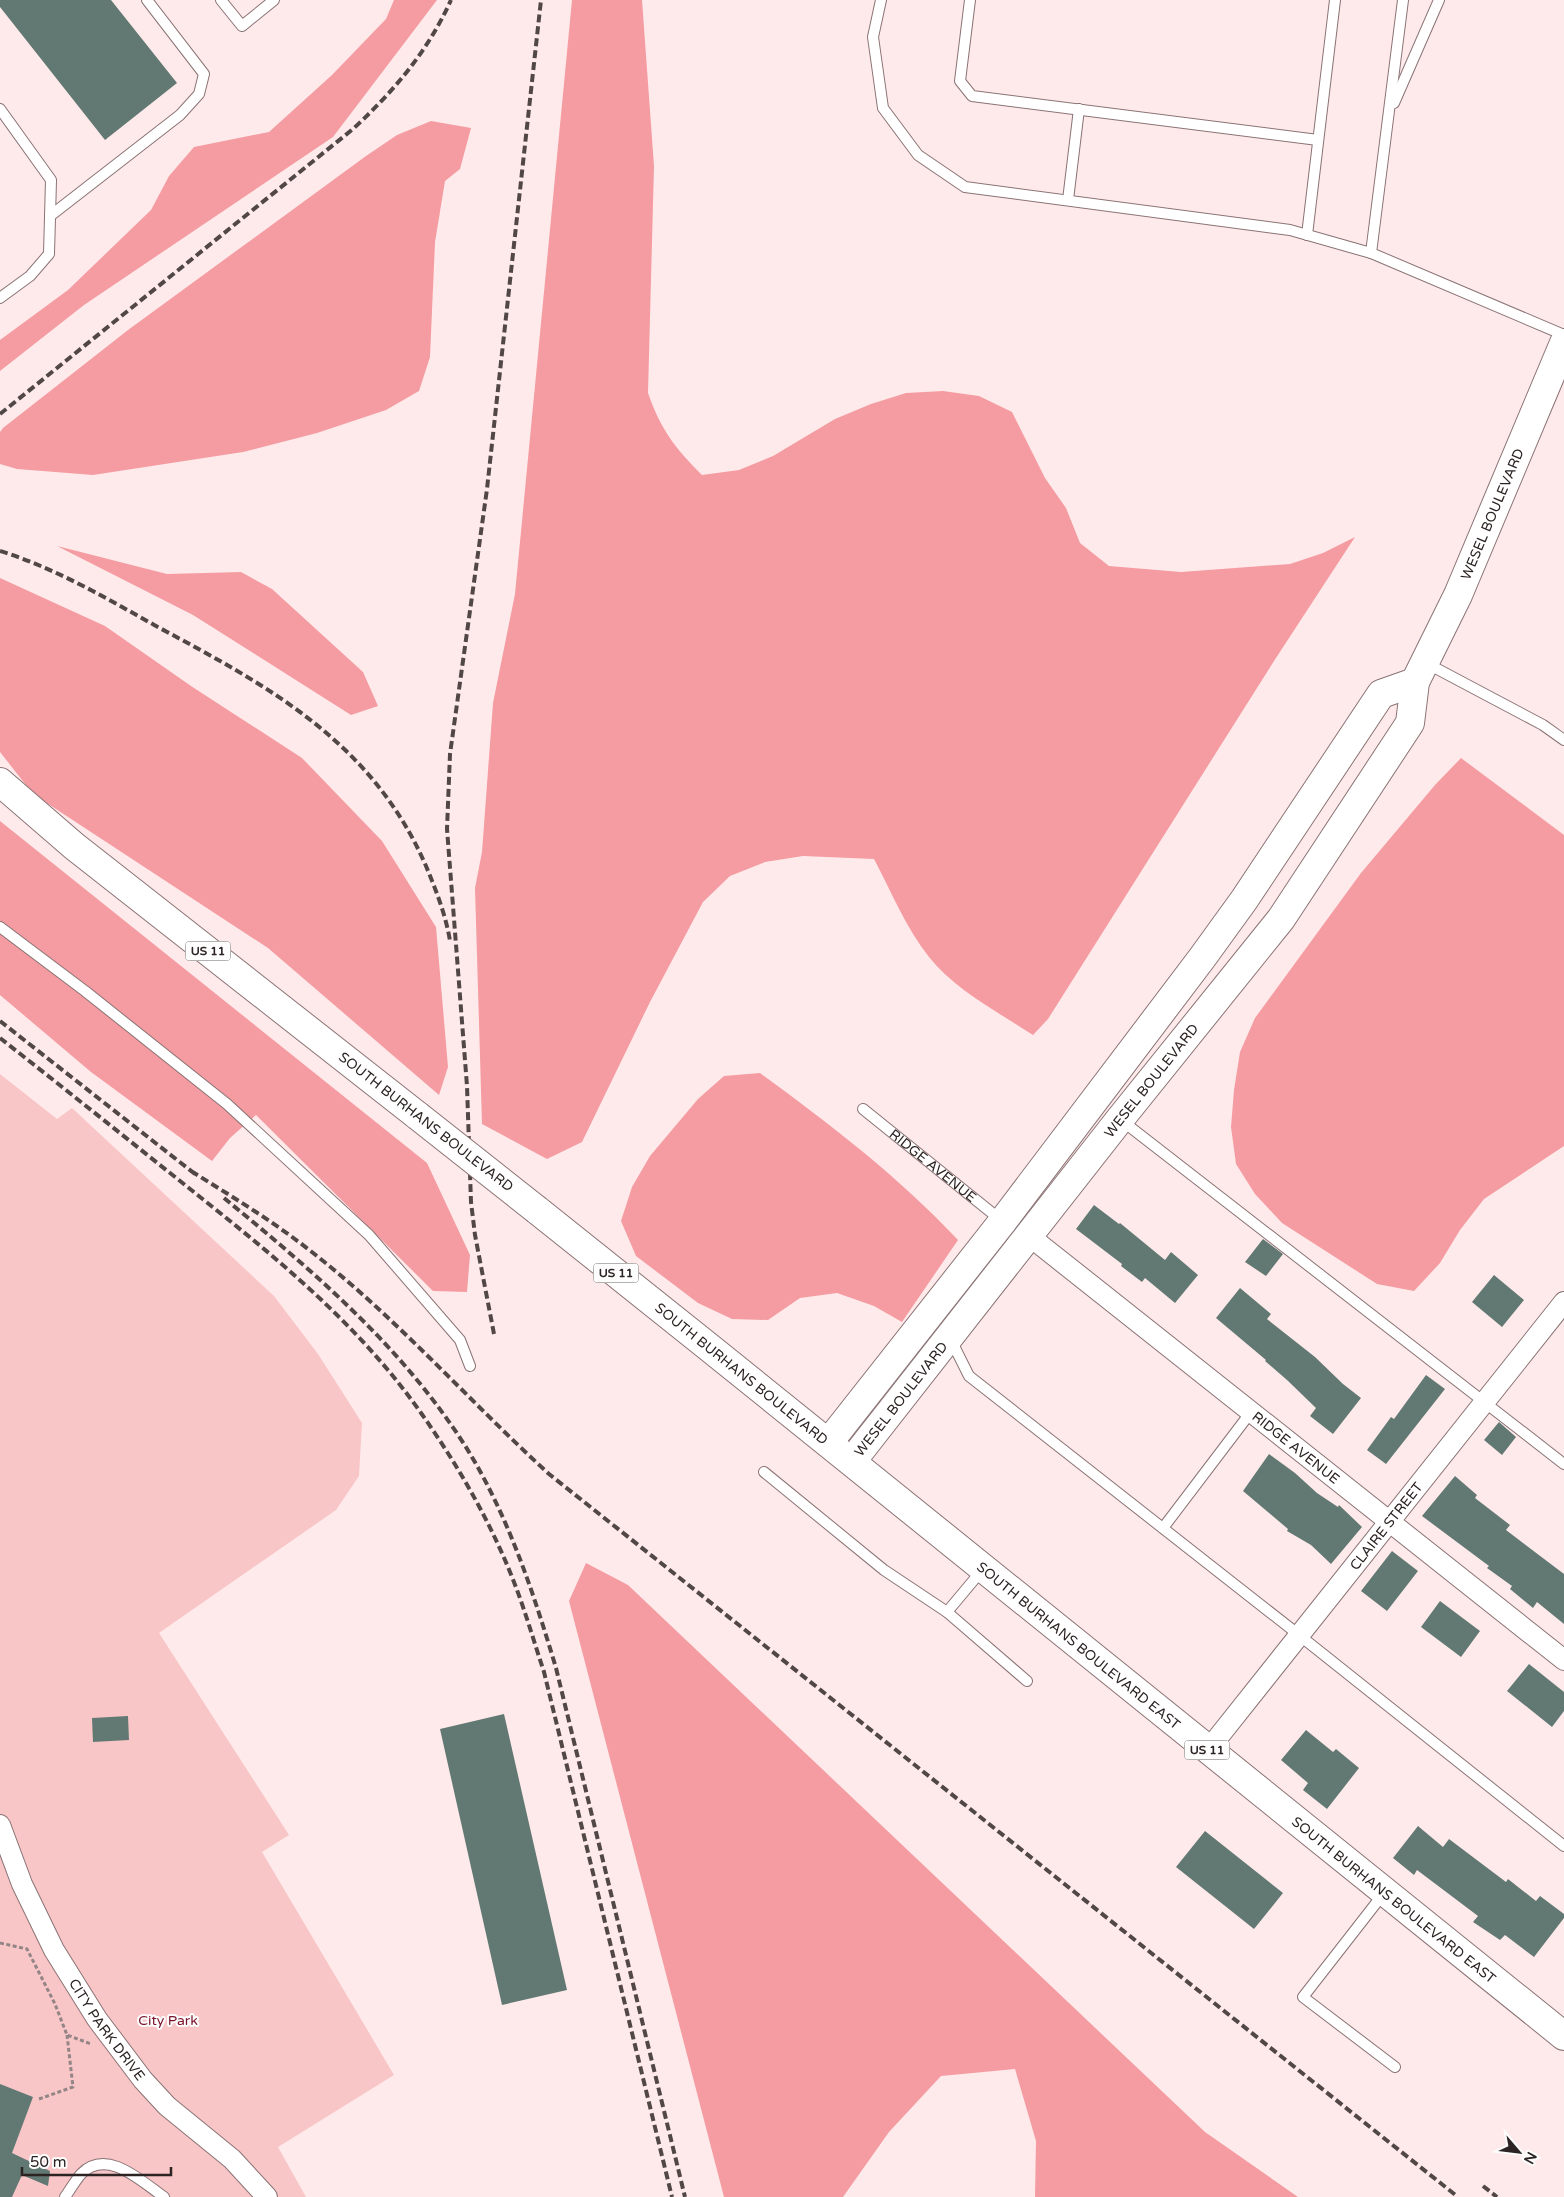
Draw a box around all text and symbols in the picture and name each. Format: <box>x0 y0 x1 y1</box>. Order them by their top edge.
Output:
street label: WESEL BOULEVARD <box>1457 446 1527 582</box>
road number: US 11 <box>186 941 230 960</box>
street label: WESEL BOULEVARD <box>1100 1020 1202 1141</box>
street label: SOUTH BURHANS BOULEVARD <box>335 1049 517 1195</box>
street label: RIDGE AVENUE <box>886 1125 980 1206</box>
road number: US 11 <box>594 1264 638 1282</box>
street label: SOUTH BURHANS BOULEVARD <box>652 1299 832 1448</box>
street label: WESEL BOULEVARD <box>851 1338 951 1460</box>
street label: RIDGE AVENUE <box>1249 1408 1343 1487</box>
street label: CLAIRE STREET <box>1346 1478 1426 1573</box>
street label: SOUTH BURHANS BOULEVARD EAST <box>974 1558 1184 1733</box>
road number: US 11 <box>1184 1740 1230 1760</box>
street label: SOUTH BURHANS BOULEVARD EAST <box>1289 1813 1500 1987</box>
street label: CITY PARK DRIVE <box>65 1975 149 2084</box>
park label: City Park <box>138 2012 198 2029</box>
north arrow <box>1494 2127 1544 2177</box>
scale bar <box>22 2144 171 2176</box>
text: N <box>1520 2149 1540 2167</box>
text: 50 m <box>30 2153 67 2171</box>

